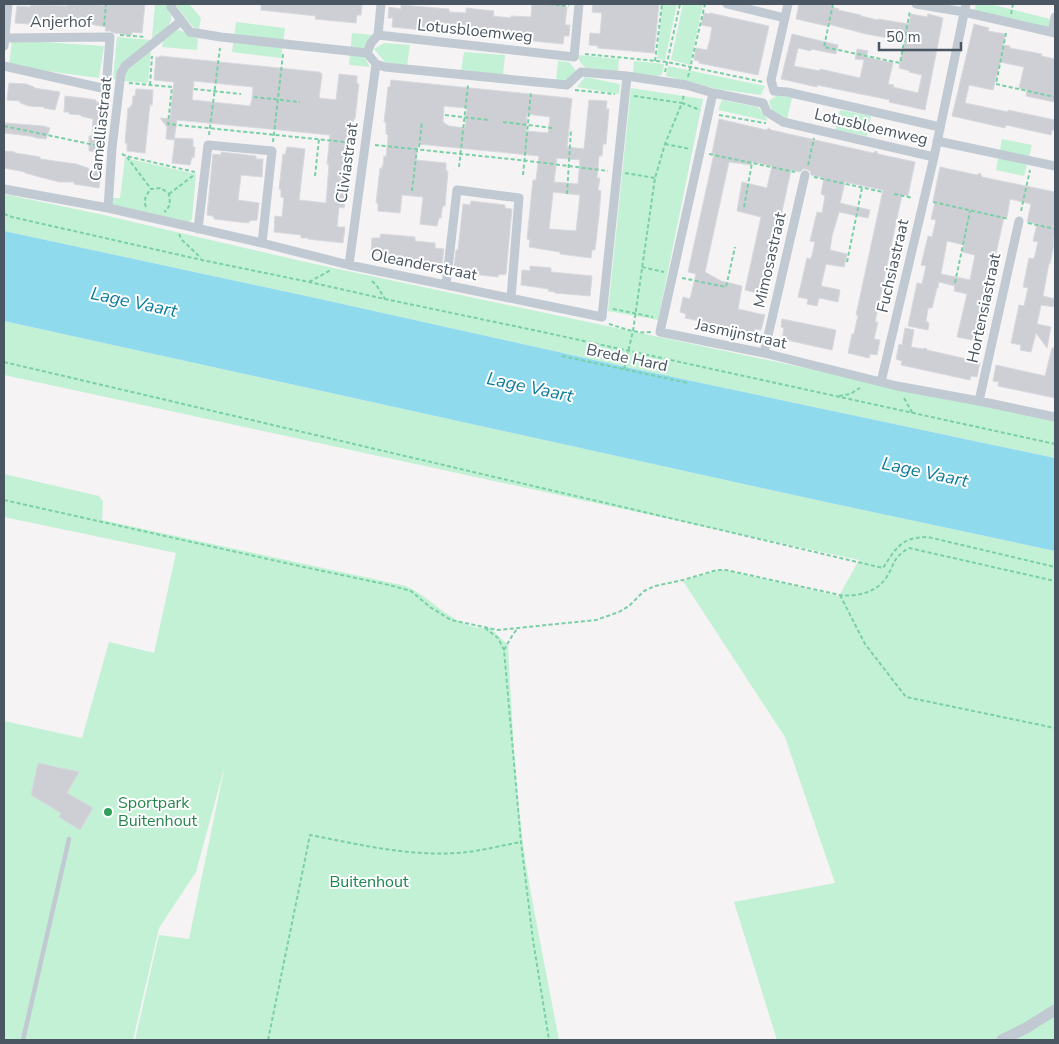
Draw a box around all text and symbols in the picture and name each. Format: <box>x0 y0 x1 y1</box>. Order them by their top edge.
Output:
street label: Anjerhof <box>30 11 93 33</box>
street label: Lotusbloemweg <box>416 14 534 48</box>
scale bar <box>879 20 962 52</box>
text: 50 m <box>886 27 921 47</box>
street label: Camelliastraat <box>85 76 117 182</box>
street label: Lotusbloemweg <box>812 103 930 151</box>
street label: Cliviastraat <box>330 121 364 205</box>
street label: Mimosastraat <box>748 210 792 310</box>
street label: Fuchsiastraat <box>872 217 915 315</box>
street label: Oleanderstraat <box>369 244 479 286</box>
street label: Hortensiastraat <box>962 251 1006 365</box>
water label: Lage Vaart <box>89 281 180 323</box>
street label: Jasmijnstraat <box>692 313 789 355</box>
street label: Brede Hard <box>584 339 670 377</box>
water label: Lage Vaart <box>485 366 576 408</box>
water label: Lage Vaart <box>880 451 971 493</box>
place label: Sportpark Buitenhout <box>118 792 198 832</box>
marker: Sportpark Buitenhout <box>102 806 114 818</box>
park label: Buitenhout <box>329 871 409 893</box>

